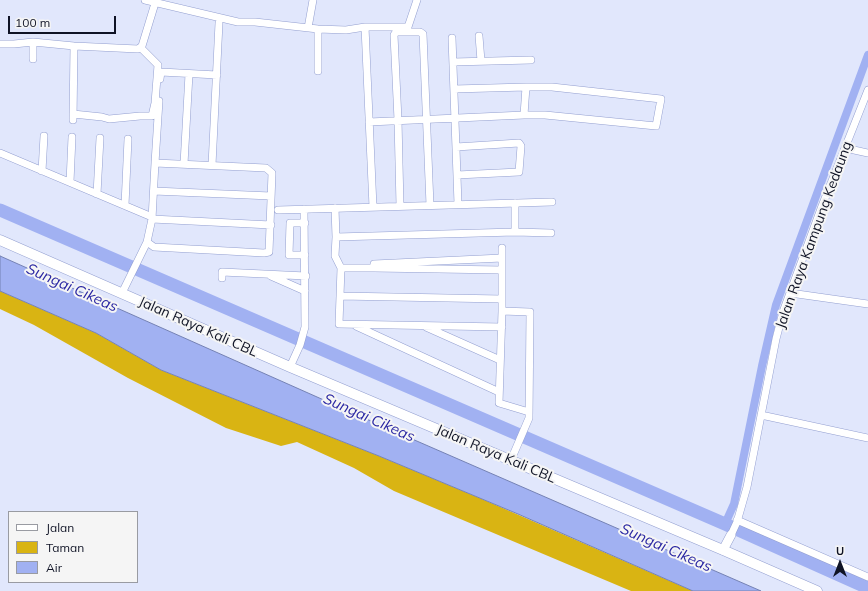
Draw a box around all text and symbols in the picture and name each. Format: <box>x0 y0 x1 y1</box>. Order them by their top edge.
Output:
scale bar <box>10 8 118 34</box>
text: 100 m <box>15 15 50 30</box>
street label: Jalan Raya Kampung Kedaung <box>772 139 856 331</box>
water label: Sungai Cikeas <box>23 260 121 316</box>
street label: Jalan Raya Kali CBL <box>136 293 260 361</box>
water label: Sungai Cikeas <box>320 390 418 446</box>
street label: Jalan Raya Kali CBL <box>434 421 558 487</box>
legend <box>8 511 138 583</box>
text: Jalan <box>46 520 74 535</box>
water label: Sungai Cikeas <box>617 520 715 576</box>
text: Taman <box>46 540 84 555</box>
north arrow <box>820 543 860 583</box>
text: U <box>836 544 844 558</box>
text: Air <box>46 560 62 575</box>

